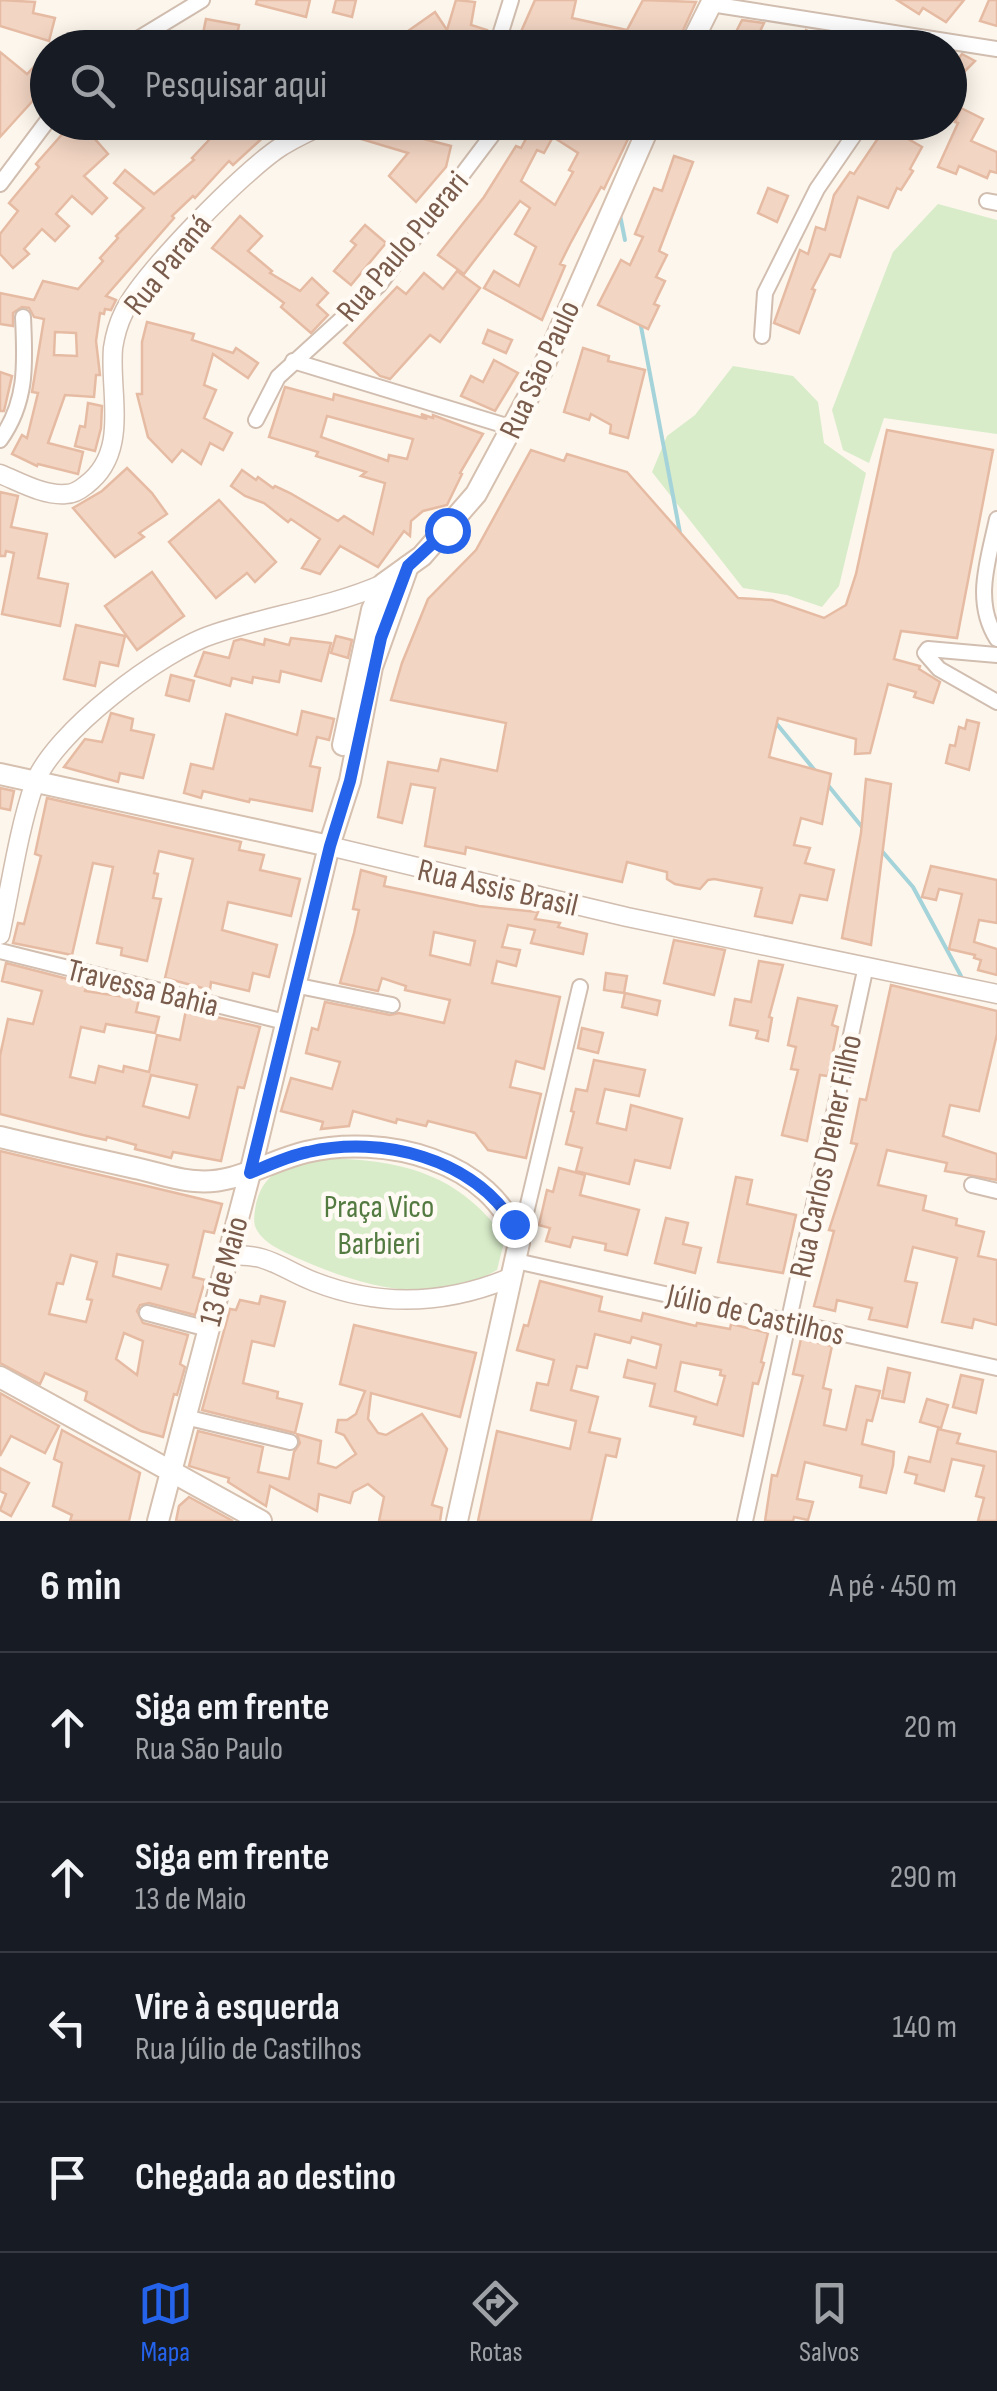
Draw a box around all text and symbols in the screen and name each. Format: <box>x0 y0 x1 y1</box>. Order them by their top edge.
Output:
search box <box>30 30 967 140</box>
icon: search <box>65 58 120 113</box>
text: Pesquisar aqui <box>145 63 327 108</box>
street label: Rua Paulo Puerari <box>329 164 477 330</box>
street label: Rua Paraná <box>116 207 220 323</box>
street label: Rua São Paulo <box>491 294 589 445</box>
route start <box>425 508 471 554</box>
street label: Rua Assis Brasil <box>414 851 582 926</box>
street label: Travessa Bahia <box>63 951 223 1026</box>
street label: Rua Carlos Dreher Filho <box>782 1031 871 1281</box>
park label: Praça Vico Barbieri <box>324 1188 434 1264</box>
route end <box>492 1202 538 1248</box>
street label: 13 de Maio <box>191 1212 258 1330</box>
street label: Júlio de Castilhos <box>662 1276 848 1355</box>
text: 6 min <box>40 1561 121 1612</box>
text: A pé · 450 m <box>829 1567 957 1606</box>
text: Siga em frente <box>135 1685 329 1730</box>
icon: ahead <box>40 1700 95 1755</box>
text: 20 m <box>904 1708 957 1747</box>
text: Rua São Paulo <box>135 1730 283 1769</box>
text: Siga em frente <box>135 1835 329 1880</box>
icon: ahead <box>40 1850 95 1905</box>
text: 290 m <box>890 1858 957 1897</box>
text: 13 de Maio <box>135 1880 247 1919</box>
text: Vire à esquerda <box>135 1985 340 2030</box>
icon: left <box>40 2000 95 2055</box>
text: 140 m <box>893 2008 957 2047</box>
text: Rua Júlio de Castilhos <box>135 2030 362 2069</box>
icon: arrive <box>40 2150 95 2205</box>
text: Chegada ao destino <box>135 2155 396 2200</box>
tab: Mapa <box>138 2276 193 2369</box>
tab: Rotas <box>468 2276 523 2369</box>
tab: Salvos <box>799 2276 859 2369</box>

